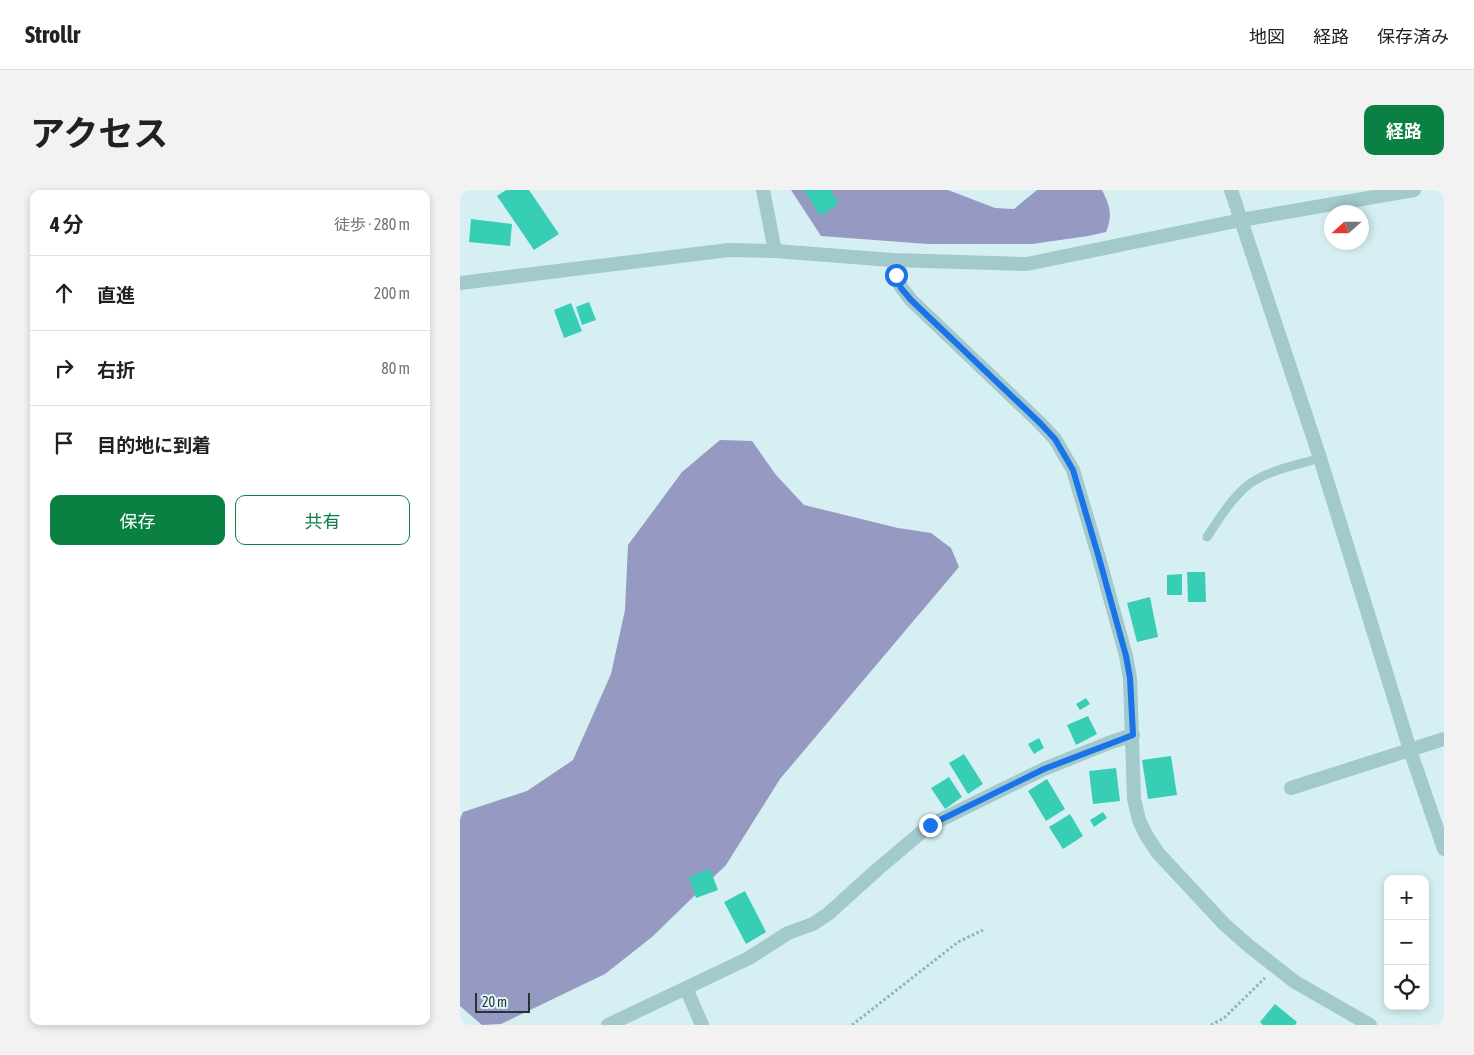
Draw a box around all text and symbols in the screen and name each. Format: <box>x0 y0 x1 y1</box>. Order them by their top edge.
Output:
text: Strollr <box>25 21 80 48</box>
text: 地図 <box>1249 26 1285 47</box>
text: 経路 <box>1313 26 1349 47</box>
text: 保存済み <box>1377 26 1449 47</box>
button: 経路 <box>1364 105 1444 155</box>
text: アクセス <box>30 113 168 153</box>
north arrow <box>1324 205 1369 250</box>
text: 4 分 <box>50 212 84 236</box>
text: 徒歩 · 280 m <box>334 215 410 233</box>
route start <box>885 264 908 287</box>
icon: ahead <box>50 279 78 307</box>
text: 直進 <box>97 284 135 306</box>
text: 200 m <box>374 284 410 302</box>
icon: right <box>50 354 78 382</box>
text: 右折 <box>97 359 135 381</box>
text: 80 m <box>381 359 410 377</box>
icon: arrive <box>50 429 78 457</box>
text: 目的地に到着 <box>97 434 211 456</box>
button: 保存 <box>50 495 225 545</box>
button: 共有 <box>235 495 410 545</box>
route end <box>919 814 942 837</box>
map controls <box>1384 875 1429 1010</box>
button: + <box>1384 875 1429 920</box>
button: − <box>1384 920 1429 965</box>
button: locate <box>1384 965 1429 1010</box>
scale bar <box>475 990 530 1013</box>
text: 20 m <box>482 994 507 1010</box>

